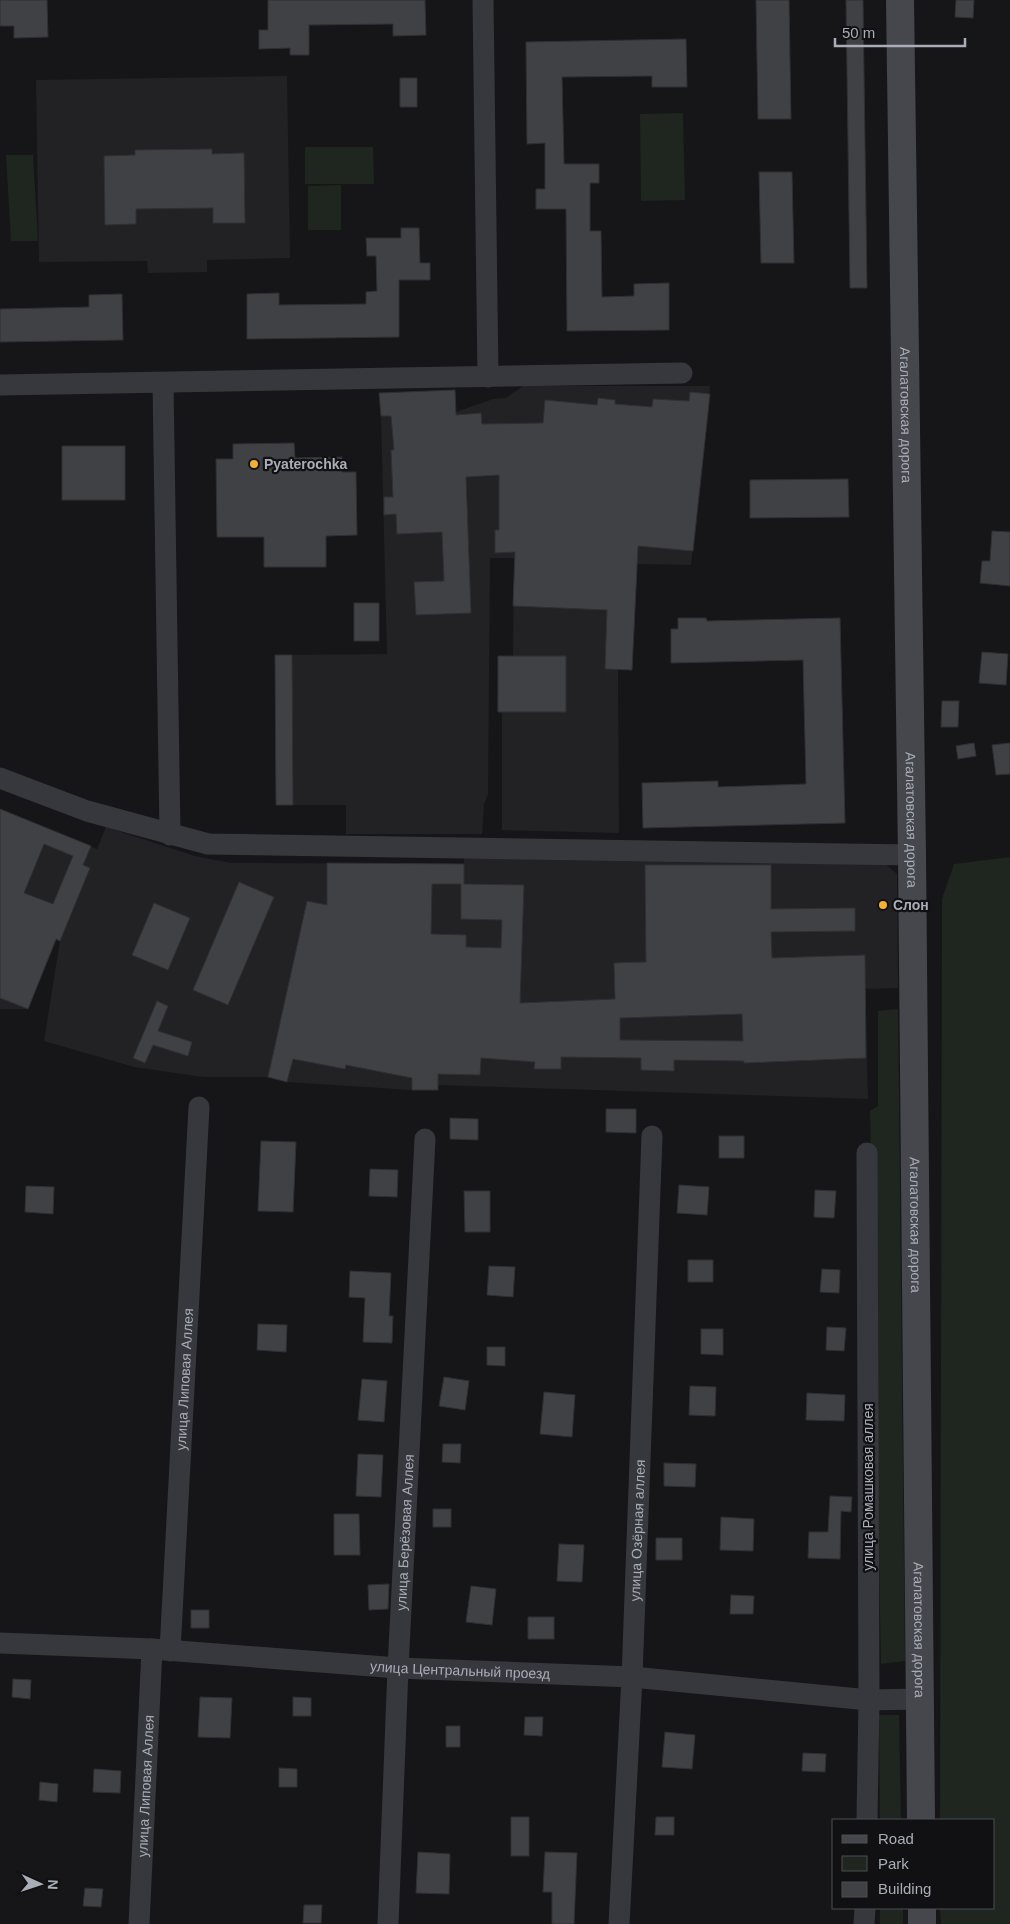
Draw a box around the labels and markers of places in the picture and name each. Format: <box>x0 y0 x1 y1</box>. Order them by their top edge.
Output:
place label: Pyaterochka <box>264 456 347 472</box>
marker: Pyaterochka <box>248 458 260 470</box>
place label: Слон <box>893 897 929 913</box>
marker: Слон <box>877 899 889 911</box>

